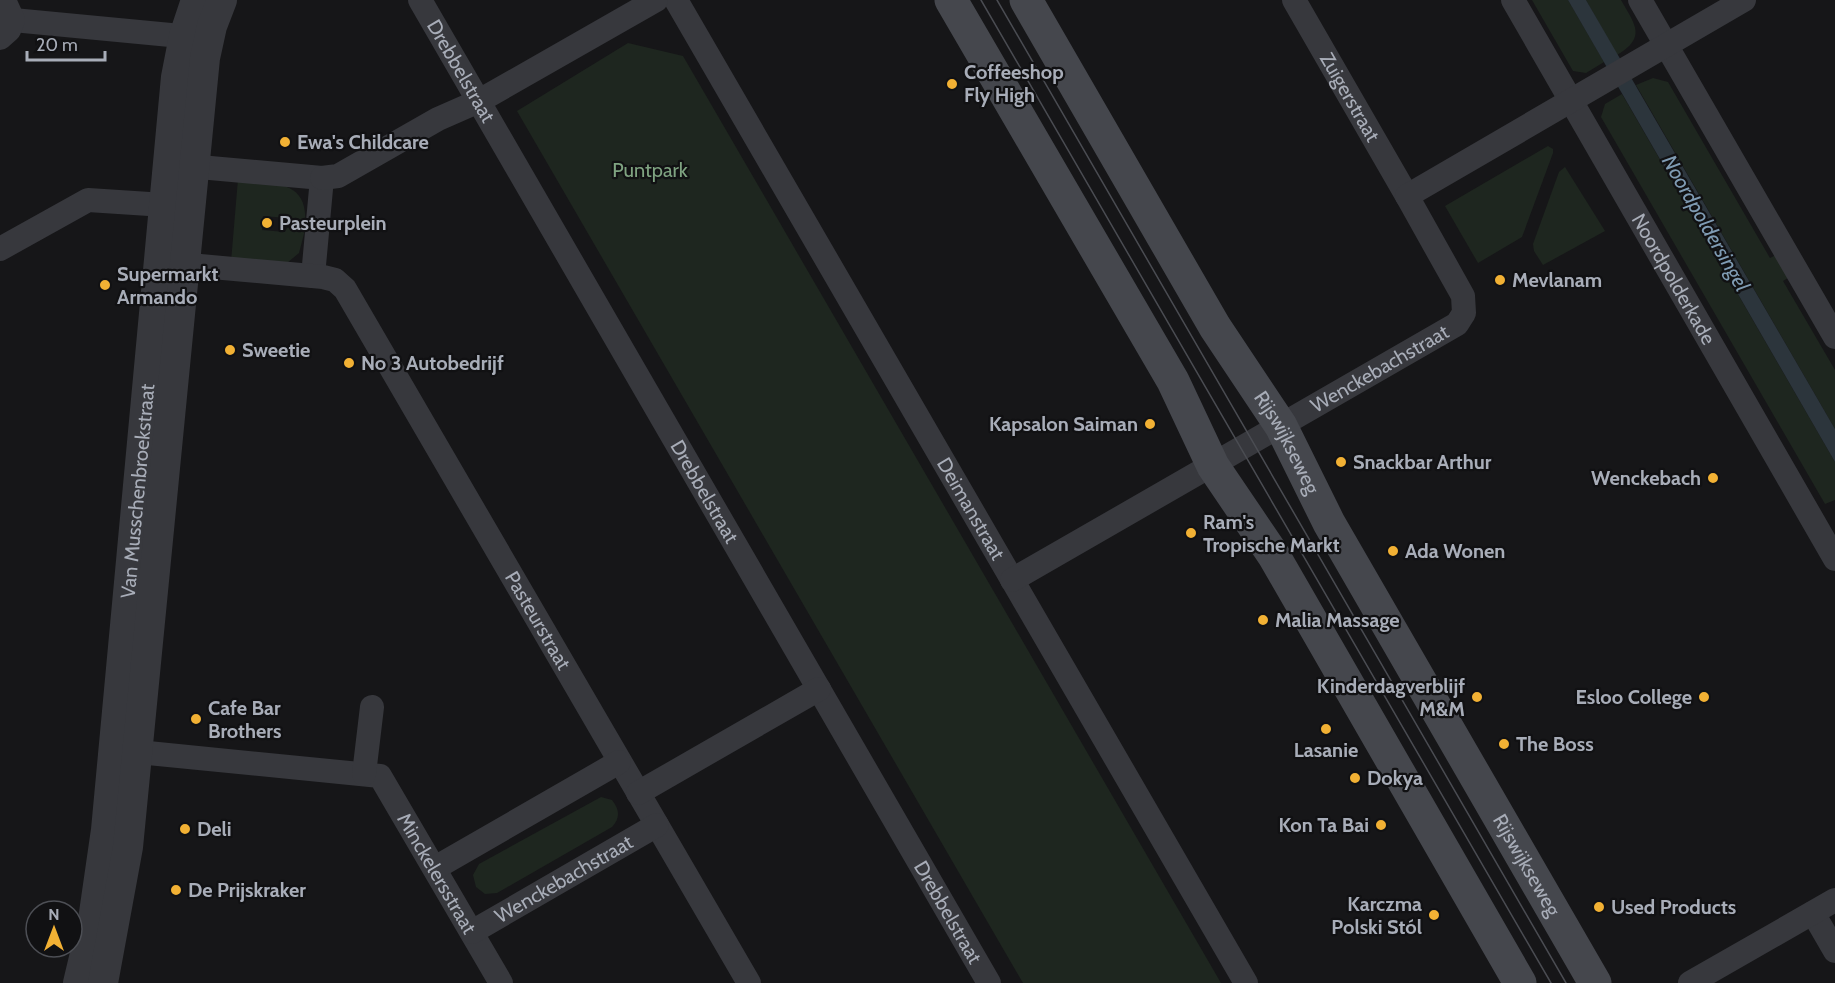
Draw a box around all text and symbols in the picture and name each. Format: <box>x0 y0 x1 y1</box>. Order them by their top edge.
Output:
street label: Drebbelstraat <box>422 15 500 127</box>
scale bar <box>27 24 105 62</box>
text: 20 m <box>36 34 78 56</box>
street label: Zuigerstraat <box>1315 48 1385 146</box>
place label: Coffeeshop Fly High <box>964 60 1064 107</box>
marker: Coffeeshop Fly High <box>945 77 959 91</box>
place label: Ewa's Childcare <box>297 130 429 154</box>
marker: Ewa's Childcare <box>278 135 292 149</box>
water label: Noordpoldersingel <box>1657 150 1755 296</box>
park label: Puntpark <box>612 158 688 182</box>
street label: Noordpolderkade <box>1627 209 1721 349</box>
place label: Pasteurplein <box>279 211 387 235</box>
marker: Pasteurplein <box>260 216 274 230</box>
place label: Supermarkt Armando <box>117 262 218 309</box>
place label: Mevlanam <box>1512 268 1602 292</box>
marker: Mevlanam <box>1493 273 1507 287</box>
marker: Supermarkt Armando <box>98 278 112 292</box>
street label: Wenckebachstraat <box>1306 319 1453 418</box>
place label: Sweetie <box>242 338 310 362</box>
marker: Sweetie <box>223 343 237 357</box>
place label: No 3 Autobedrijf <box>361 351 504 375</box>
marker: No 3 Autobedrijf <box>342 356 356 370</box>
street label: Van Musschenbroekstraat <box>116 383 159 600</box>
street label: Rijswijkseweg <box>1249 386 1325 499</box>
place label: Kapsalon Saiman <box>989 412 1138 436</box>
marker: Kapsalon Saiman <box>1143 417 1157 431</box>
street label: Drebbelstraat <box>665 436 744 548</box>
place label: Snackbar Arthur <box>1353 450 1492 474</box>
street label: Deimanstraat <box>932 453 1010 564</box>
marker: Snackbar Arthur <box>1334 455 1348 469</box>
place label: Wenckebach <box>1591 466 1701 490</box>
marker: Wenckebach <box>1706 471 1720 485</box>
place label: Ram's Tropische Markt <box>1203 510 1340 557</box>
marker: Ram's Tropische Markt <box>1184 526 1198 540</box>
place label: Ada Wonen <box>1405 539 1505 563</box>
marker: Ada Wonen <box>1386 544 1400 558</box>
street label: Pasteurstraat <box>500 567 576 674</box>
place label: Malia Massage <box>1275 608 1400 632</box>
marker: Malia Massage <box>1256 613 1270 627</box>
place label: Kinderdagverblijf M&M <box>1317 674 1465 721</box>
place label: Esloo College <box>1575 685 1692 709</box>
marker: Kinderdagverblijf M&M <box>1470 690 1484 704</box>
marker: Esloo College <box>1697 690 1711 704</box>
place label: Cafe Bar Brothers <box>208 696 281 743</box>
marker: Cafe Bar Brothers <box>189 712 203 726</box>
marker: Lasanie <box>1319 722 1333 736</box>
place label: The Boss <box>1516 732 1594 756</box>
marker: The Boss <box>1497 737 1511 751</box>
place label: Lasanie <box>1294 738 1358 762</box>
place label: Dokya <box>1367 766 1423 790</box>
marker: Dokya <box>1348 771 1362 785</box>
street label: Minckelersstraat <box>392 809 482 938</box>
street label: Rijswijkseweg <box>1488 810 1566 921</box>
place label: Kon Ta Bai <box>1278 813 1369 837</box>
place label: Deli <box>197 817 232 841</box>
marker: Kon Ta Bai <box>1374 818 1388 832</box>
marker: Deli <box>178 822 192 836</box>
street label: Wenckebachstraat <box>491 830 637 928</box>
street label: Drebbelstraat <box>909 856 987 968</box>
place label: De Prijskraker <box>188 878 306 902</box>
marker: De Prijskraker <box>169 883 183 897</box>
place label: Karczma Polski Stól <box>1331 892 1422 939</box>
place label: Used Products <box>1611 895 1736 919</box>
north arrow <box>24 899 84 959</box>
marker: Used Products <box>1592 900 1606 914</box>
text: N <box>48 905 60 924</box>
marker: Karczma Polski Stól <box>1427 908 1441 922</box>

